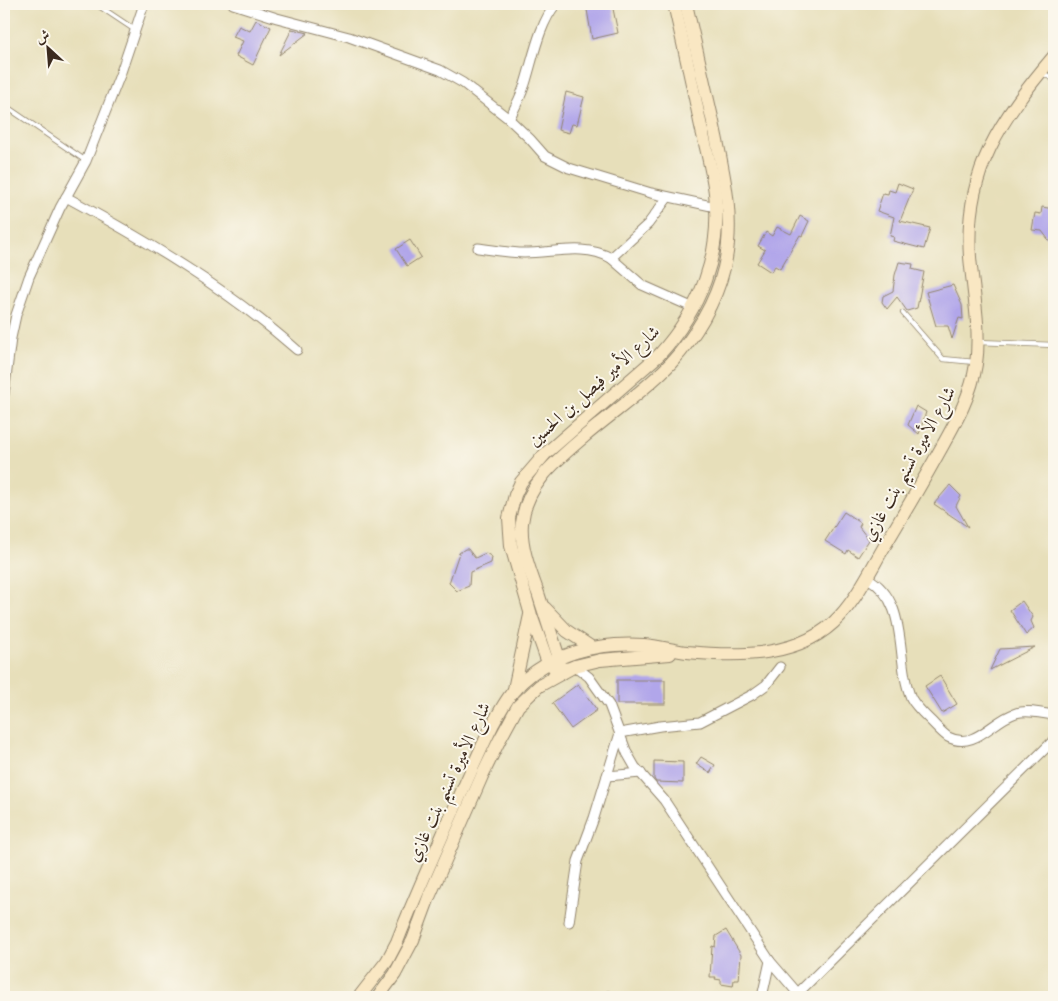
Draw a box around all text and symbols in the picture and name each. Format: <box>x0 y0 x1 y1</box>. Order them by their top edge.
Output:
north arrow <box>22 22 72 72</box>
text: ش <box>32 25 53 48</box>
street label: شارع الأمير فيصل بن الحسين <box>522 319 667 454</box>
street label: شارع الأميرة تسنيم بنت غازي <box>855 382 966 548</box>
street label: شارع الأميرة تسنيم بنت غازي <box>400 698 502 868</box>

